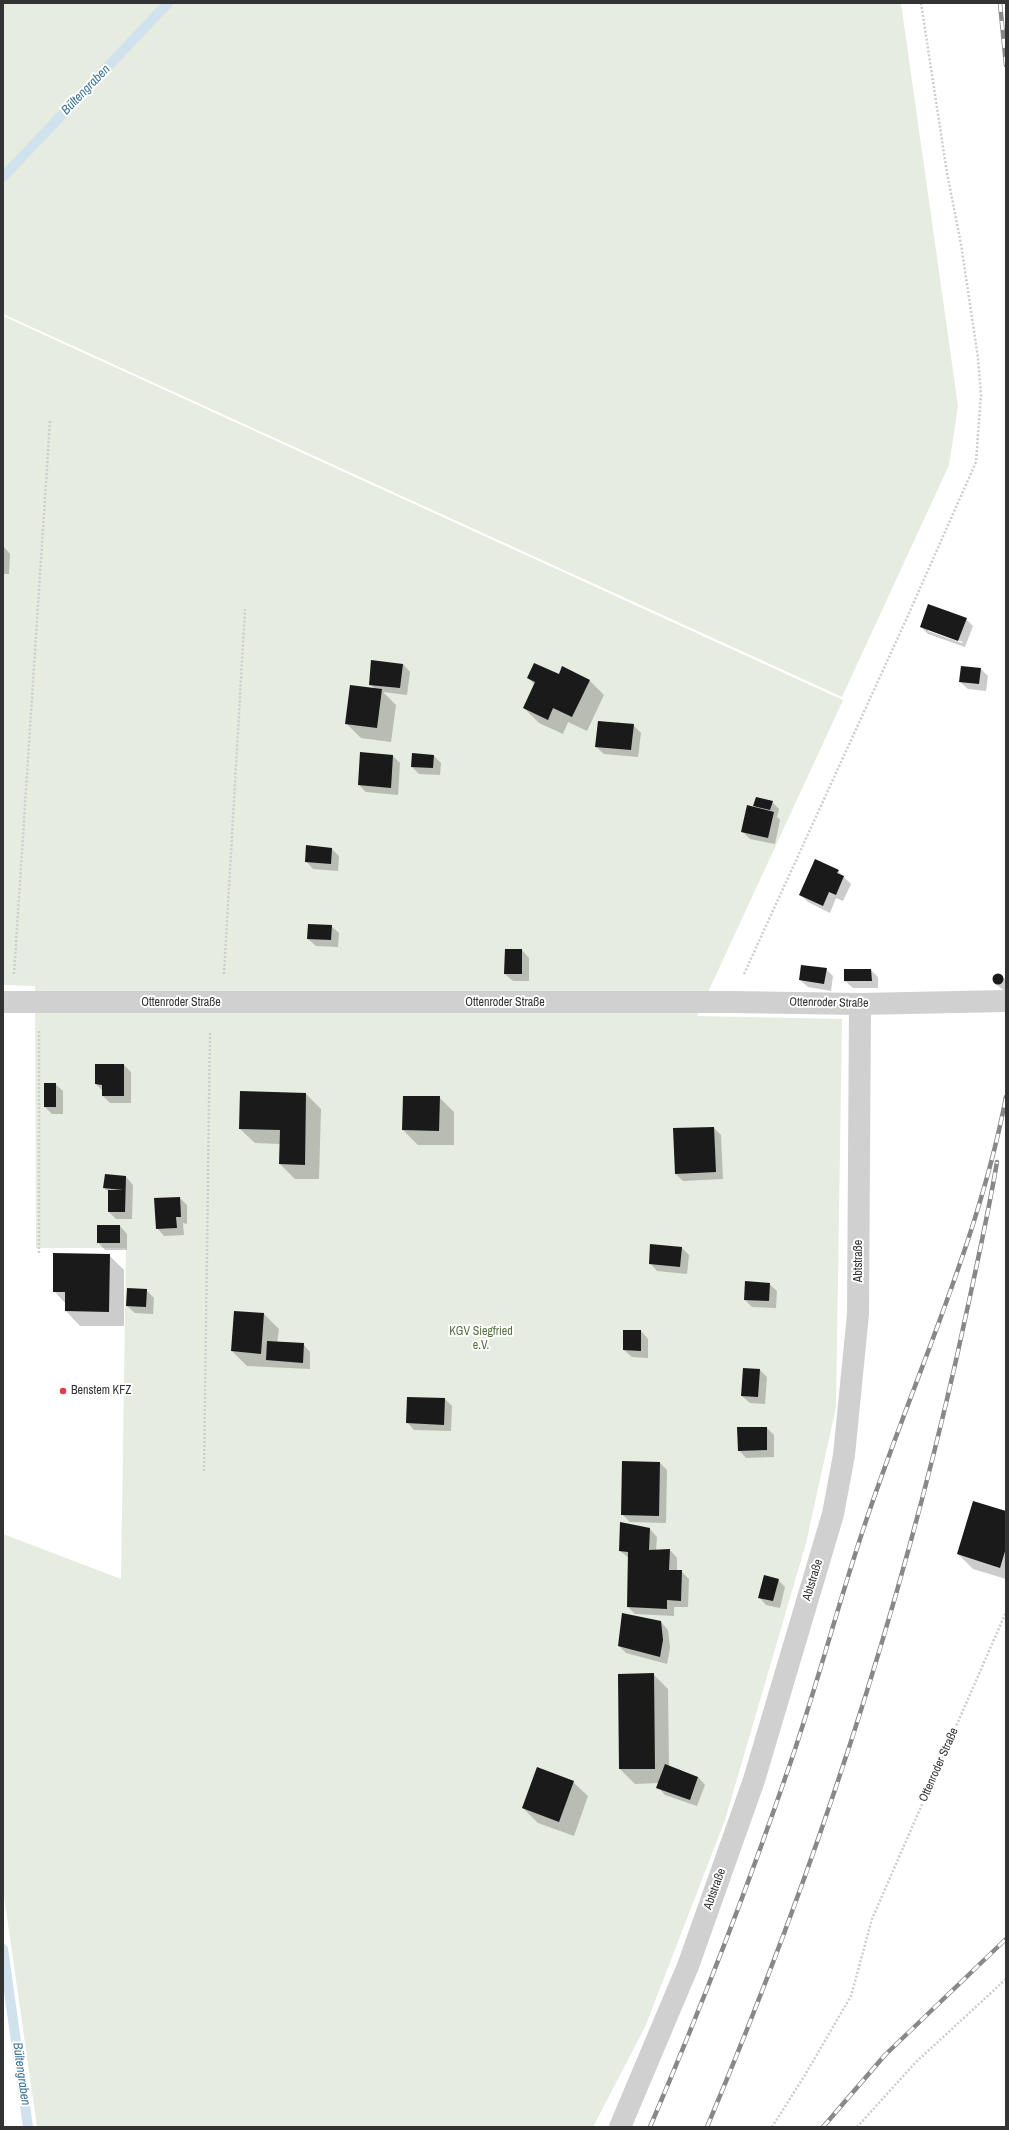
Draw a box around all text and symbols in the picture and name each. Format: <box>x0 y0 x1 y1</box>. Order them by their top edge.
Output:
water label: Bültengraben <box>58 62 114 118</box>
street label: Ottenroder Straße <box>789 995 869 1011</box>
street label: Ottenroder Straße <box>141 996 221 1010</box>
street label: Ottenroder Straße <box>465 996 545 1010</box>
street label: Abtstraße <box>852 1240 866 1282</box>
park label: KGV Siegfried e.V. <box>449 1325 513 1353</box>
place label: Benstem KFZ <box>71 1384 131 1398</box>
marker: Benstem KFZ <box>58 1386 68 1396</box>
street label: Abtstraße <box>800 1557 826 1603</box>
street label: Ottenroder Straße <box>916 1726 962 1804</box>
street label: Abtstraße <box>701 1866 729 1912</box>
water label: Bültengraben <box>9 2042 33 2106</box>

